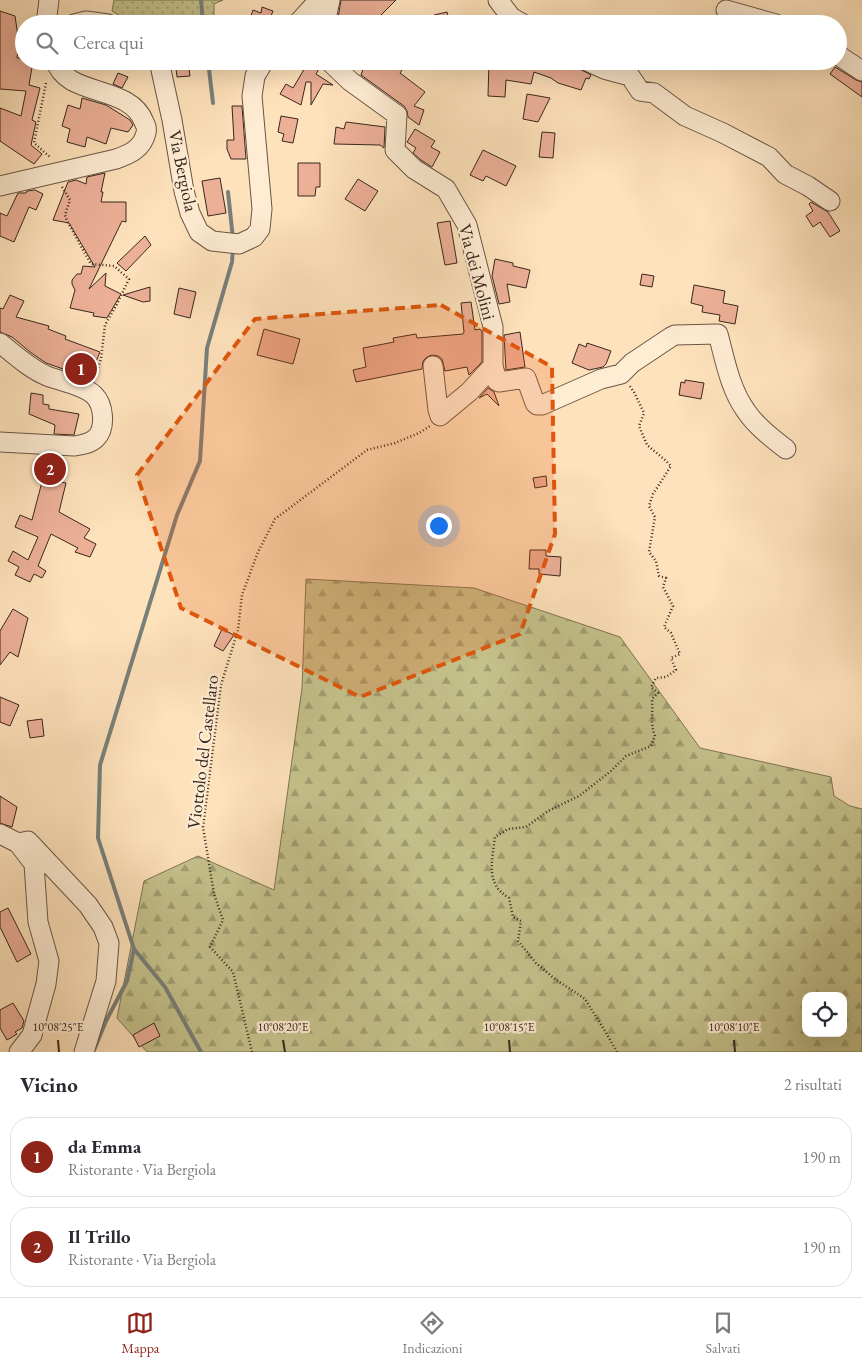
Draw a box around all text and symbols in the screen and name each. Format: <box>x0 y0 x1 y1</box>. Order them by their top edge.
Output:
search box <box>15 15 847 70</box>
icon: search <box>33 29 61 57</box>
text: Cerca qui <box>73 30 144 55</box>
street label: Via Bergiola <box>164 128 204 215</box>
street label: Via dei Molini <box>454 221 501 323</box>
pin: 1 <box>65 350 97 388</box>
pin: 2 <box>34 450 66 488</box>
your location <box>426 513 452 539</box>
street label: Viottolo del Castellaro <box>182 673 223 830</box>
map controls <box>802 992 847 1037</box>
button: locate <box>802 992 847 1037</box>
text: 10°08'25"E <box>32 1019 84 1035</box>
text: 10°08'20"E <box>257 1019 309 1035</box>
text: 10°08'15"E <box>483 1019 535 1035</box>
text: 10°08'10"E <box>708 1019 760 1035</box>
text: Vicino <box>20 1071 78 1098</box>
text: 2 risultati <box>784 1074 842 1095</box>
text: da Emma <box>68 1134 141 1159</box>
text: 1 <box>33 1147 41 1168</box>
text: 190 m <box>802 1147 841 1168</box>
text: Ristorante · Via Bergiola <box>68 1159 216 1180</box>
text: Il Trillo <box>68 1224 130 1249</box>
text: 2 <box>33 1237 41 1258</box>
text: 190 m <box>802 1237 841 1258</box>
text: Ristorante · Via Bergiola <box>68 1249 216 1270</box>
tab: Mappa <box>122 1309 159 1357</box>
tab: Indicazioni <box>403 1309 462 1357</box>
tab: Salvati <box>706 1309 740 1357</box>

